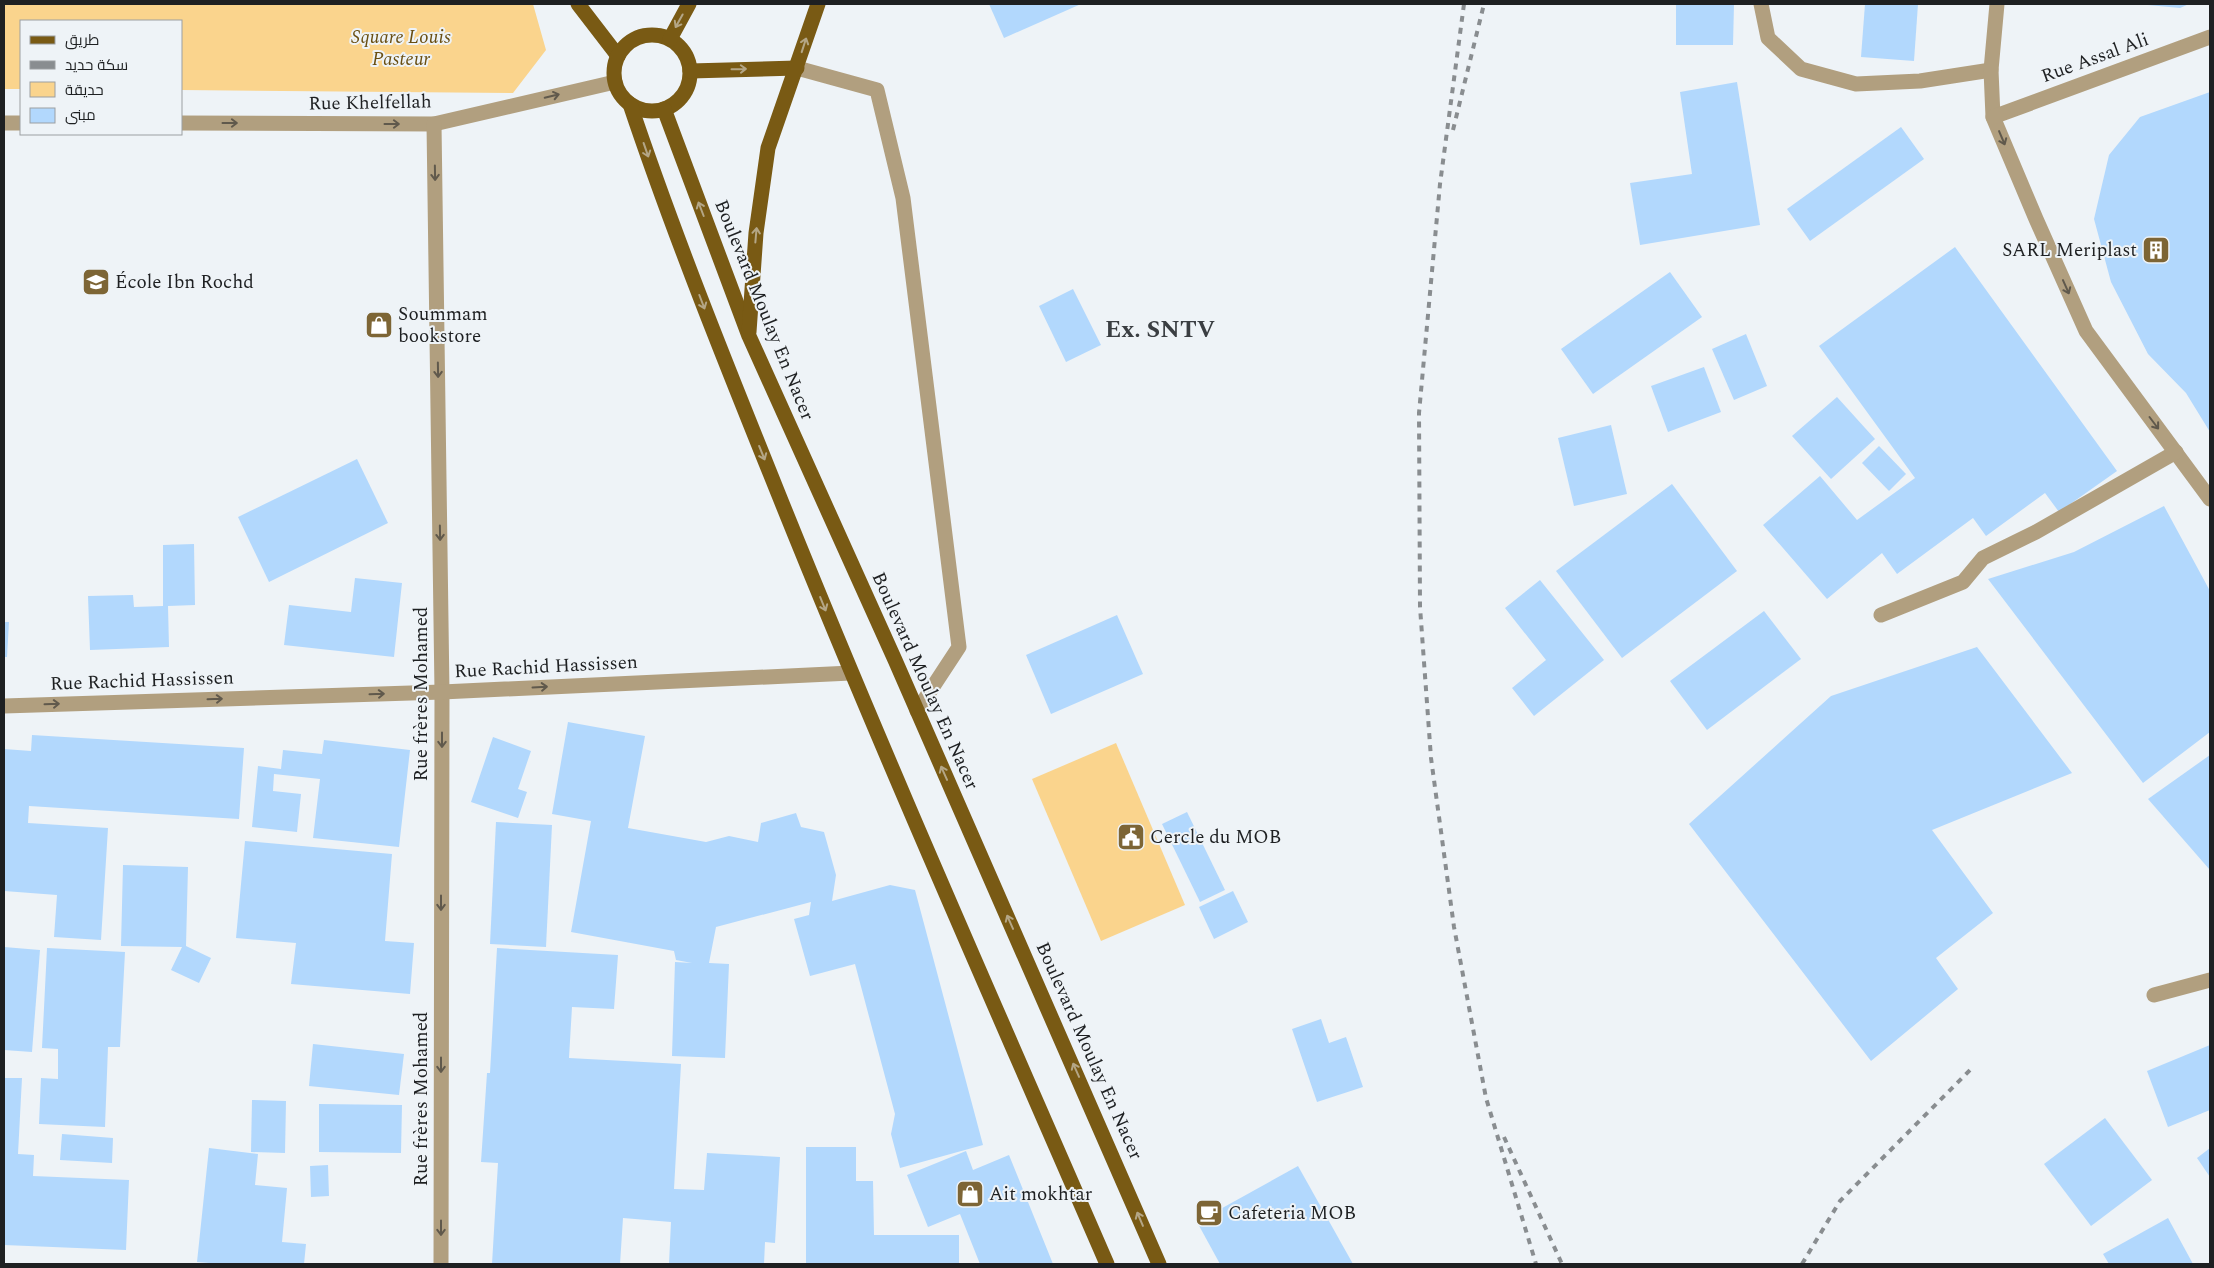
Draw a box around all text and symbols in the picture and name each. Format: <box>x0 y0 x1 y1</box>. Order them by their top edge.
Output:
one-way arrow <box>674 14 684 28</box>
legend <box>20 20 182 135</box>
park label: Square Louis Pasteur <box>351 23 451 74</box>
street label: Rue Assal Ali <box>2037 25 2153 91</box>
text: طريق <box>65 29 99 52</box>
one-way arrow <box>800 37 810 53</box>
text: سكة حديد <box>65 54 128 77</box>
one-way arrow <box>731 65 747 74</box>
text: حديقة <box>65 79 104 102</box>
street label: Rue Khelfellah <box>308 87 432 119</box>
one-way arrow <box>543 91 559 100</box>
text: مبنى <box>65 104 96 127</box>
one-way arrow <box>222 118 238 128</box>
one-way arrow <box>384 119 400 129</box>
one-way arrow <box>1998 130 2008 145</box>
one-way arrow <box>641 142 651 158</box>
one-way arrow <box>430 164 440 180</box>
street label: Boulevard Moulay En Nacer <box>706 195 822 425</box>
one-way arrow <box>696 202 705 217</box>
one-way arrow <box>751 228 761 244</box>
building icon: SARL Meriplast <box>2141 235 2171 265</box>
place label: SARL Meriplast <box>2002 236 2137 265</box>
school or university icon: École Ibn Rochd <box>81 267 111 297</box>
place label: École Ibn Rochd <box>115 268 254 297</box>
one-way arrow <box>2062 279 2072 294</box>
one-way arrow <box>698 294 707 309</box>
place label: Soummam bookstore <box>398 300 488 351</box>
shop icon: Soummam bookstore <box>364 310 394 340</box>
district label: Ex. SNTV <box>1105 312 1215 348</box>
one-way arrow <box>433 362 443 378</box>
one-way arrow <box>2149 416 2159 430</box>
one-way arrow <box>758 445 767 460</box>
one-way arrow <box>435 524 445 540</box>
street label: Boulevard Moulay En Nacer <box>864 567 986 795</box>
one-way arrow <box>818 596 828 611</box>
street label: Rue frères Mohamed <box>407 607 436 782</box>
street label: Rue Rachid Hassissen <box>453 648 639 686</box>
street label: Rue Rachid Hassissen <box>50 663 234 699</box>
one-way arrow <box>531 683 547 692</box>
one-way arrow <box>369 689 385 698</box>
one-way arrow <box>206 694 223 704</box>
one-way arrow <box>44 700 60 709</box>
one-way arrow <box>437 732 447 748</box>
one-way arrow <box>939 766 949 781</box>
public building icon: Cercle du MOB <box>1116 822 1146 852</box>
place label: Cercle du MOB <box>1150 823 1281 852</box>
one-way arrow <box>436 894 446 911</box>
one-way arrow <box>1004 915 1014 930</box>
street label: Boulevard Moulay En Nacer <box>1028 937 1150 1165</box>
street label: Rue frères Mohamed <box>407 1012 436 1187</box>
one-way arrow <box>436 1057 446 1073</box>
one-way arrow <box>1070 1063 1080 1078</box>
shop icon: Ait mokhtar <box>955 1179 985 1209</box>
place label: Ait mokhtar <box>989 1180 1093 1209</box>
cafe icon: Cafeteria MOB <box>1194 1198 1224 1228</box>
place label: Cafeteria MOB <box>1228 1199 1356 1228</box>
one-way arrow <box>1135 1212 1145 1227</box>
one-way arrow <box>436 1220 446 1236</box>

